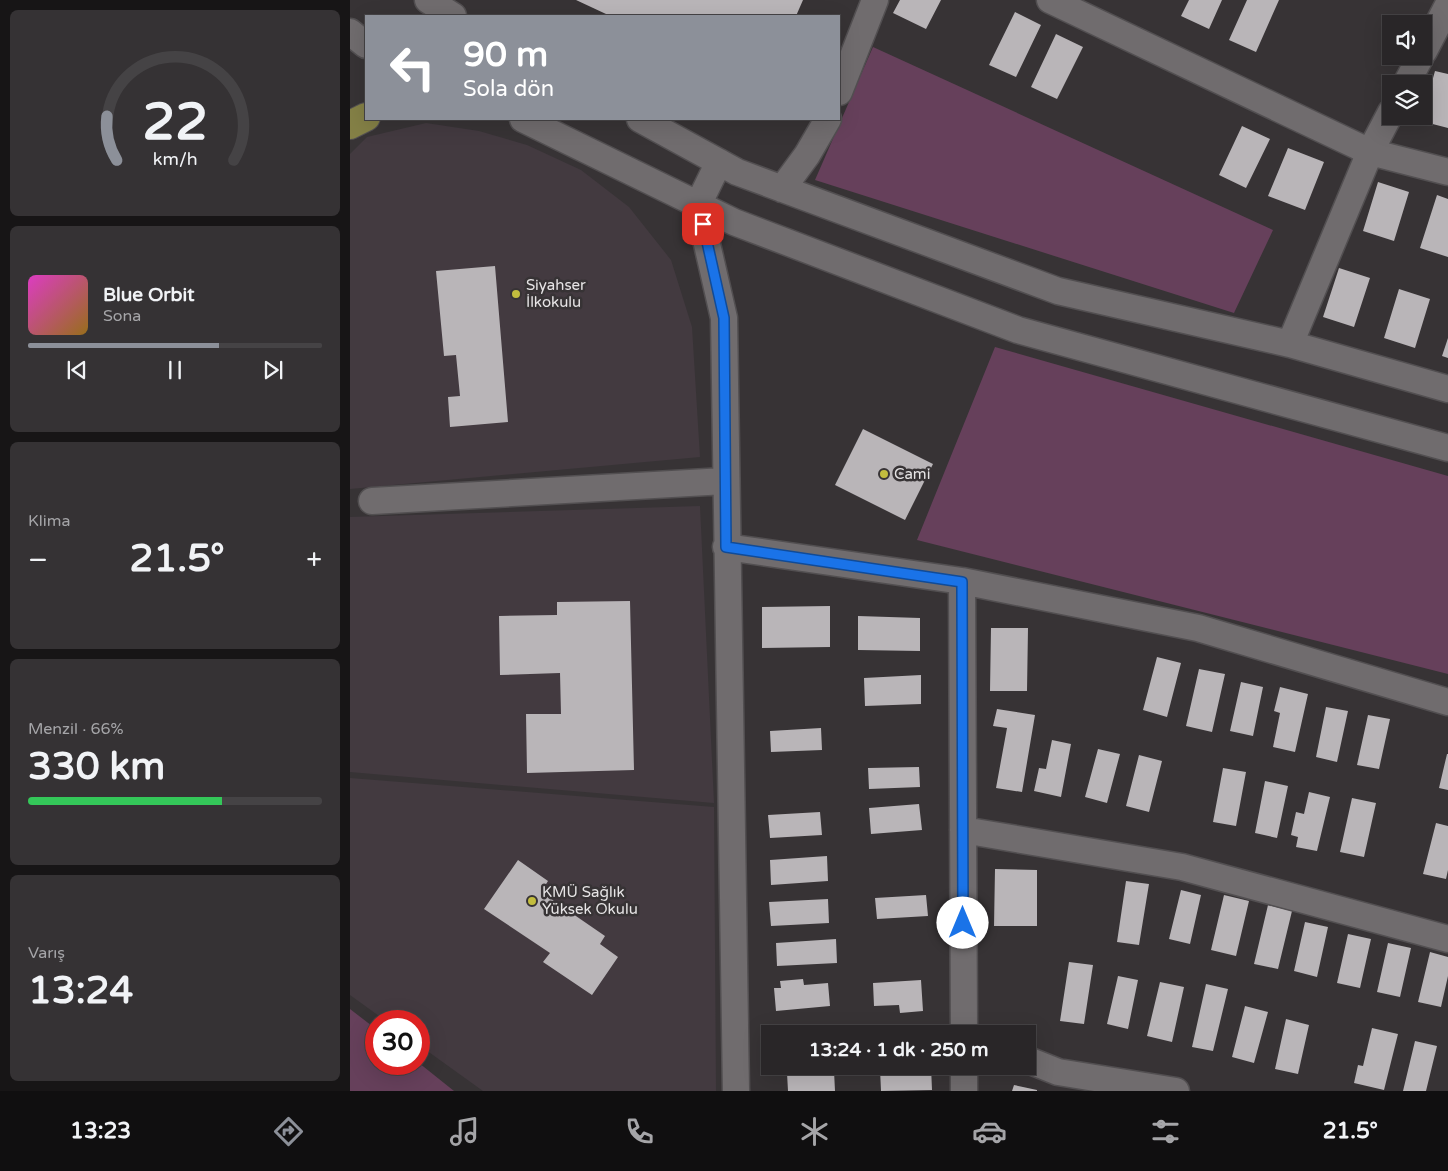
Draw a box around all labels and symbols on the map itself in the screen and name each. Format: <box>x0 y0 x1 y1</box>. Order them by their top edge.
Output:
pin <box>682 203 724 245</box>
place label: Siyahser İlkokulu <box>526 276 586 311</box>
marker: Siyahser İlkokulu <box>510 288 522 300</box>
place label: Cami <box>894 465 930 483</box>
marker: Cami <box>878 468 890 480</box>
place label: KMÜ Sağlık Yüksek Okulu <box>542 883 638 918</box>
marker: KMÜ Sağlık Yüksek Okulu <box>526 895 538 907</box>
position arrow <box>936 896 988 948</box>
speed limit sign: 30 <box>365 1010 430 1075</box>

